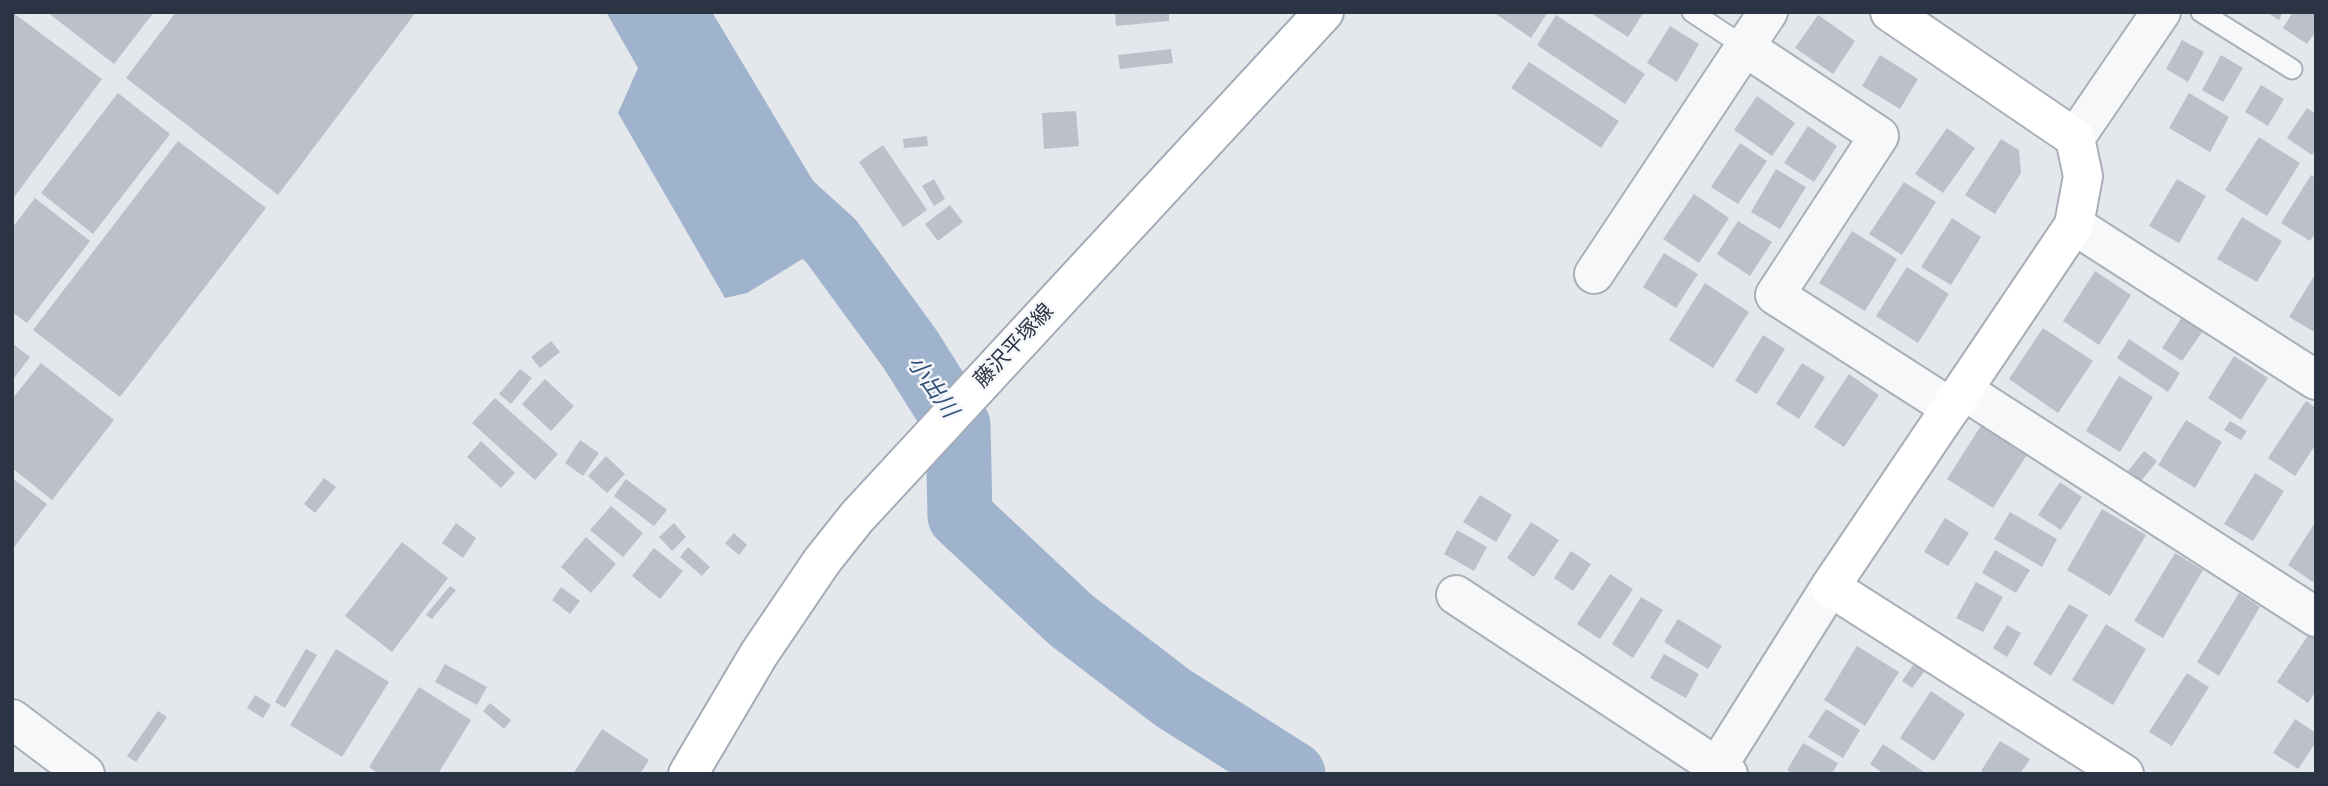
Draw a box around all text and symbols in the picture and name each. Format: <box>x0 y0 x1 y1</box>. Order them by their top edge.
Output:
street label: 藤沢平塚線 <box>969 299 1059 393</box>
water label: 小出川 <box>901 351 963 423</box>

